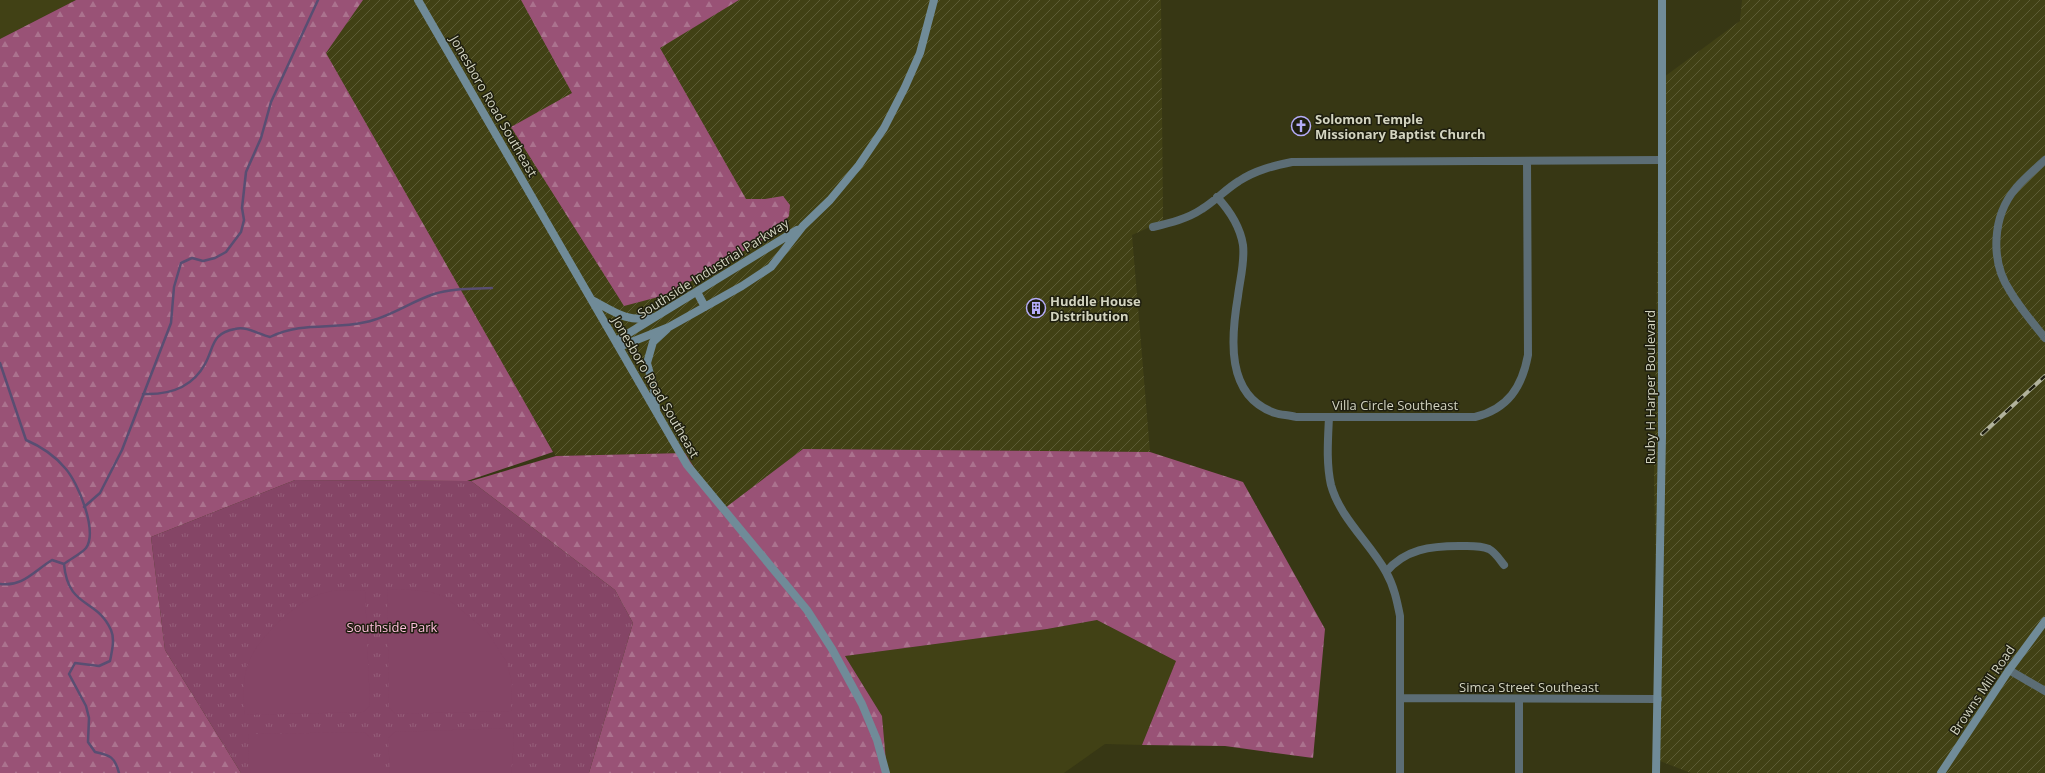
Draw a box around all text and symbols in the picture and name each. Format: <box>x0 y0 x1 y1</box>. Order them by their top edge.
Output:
street label: Jonesboro Road Southeast <box>445 30 542 180</box>
place label: Solomon Temple Missionary Baptist Church <box>1315 110 1486 143</box>
church icon: Solomon Temple Missionary Baptist Church <box>1290 115 1312 137</box>
street label: Southside Industrial Parkway <box>634 214 793 322</box>
place label: Huddle House Distribution <box>1050 292 1141 325</box>
building icon: Huddle House Distribution <box>1025 297 1047 319</box>
street label: Ruby H Harper Boulevard <box>1641 310 1659 464</box>
street label: Jonesboro Road Southeast <box>607 311 704 461</box>
street label: Villa Circle Southeast <box>1332 396 1458 414</box>
park label: Southside Park <box>347 618 438 636</box>
street label: Browns Mill Road <box>1945 641 2019 739</box>
street label: Simca Street Southeast <box>1459 678 1599 696</box>

